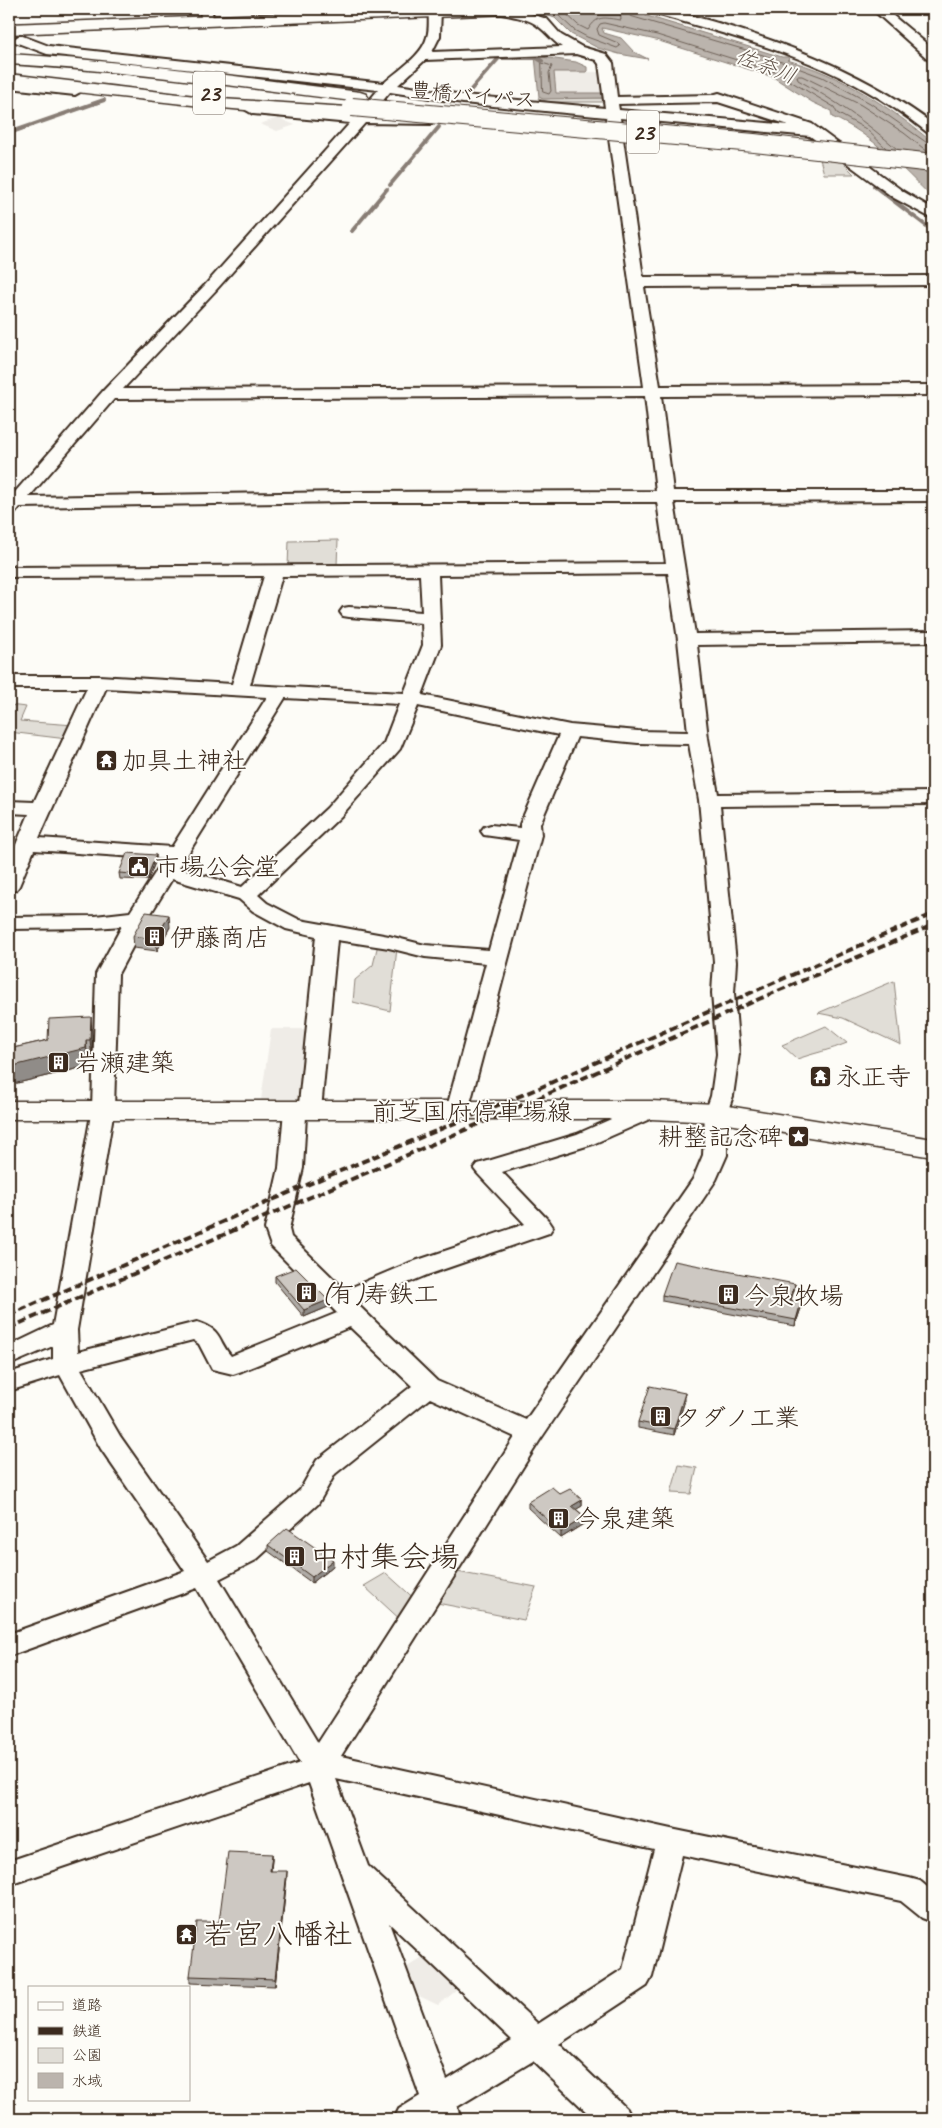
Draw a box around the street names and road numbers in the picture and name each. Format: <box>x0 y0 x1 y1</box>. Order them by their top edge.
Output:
road number: 23 <box>193 72 225 115</box>
street label: 豊橋バイパス <box>409 77 537 113</box>
road number: 23 <box>627 110 659 154</box>
street label: 前芝国府停車場線 <box>372 1096 572 1128</box>

